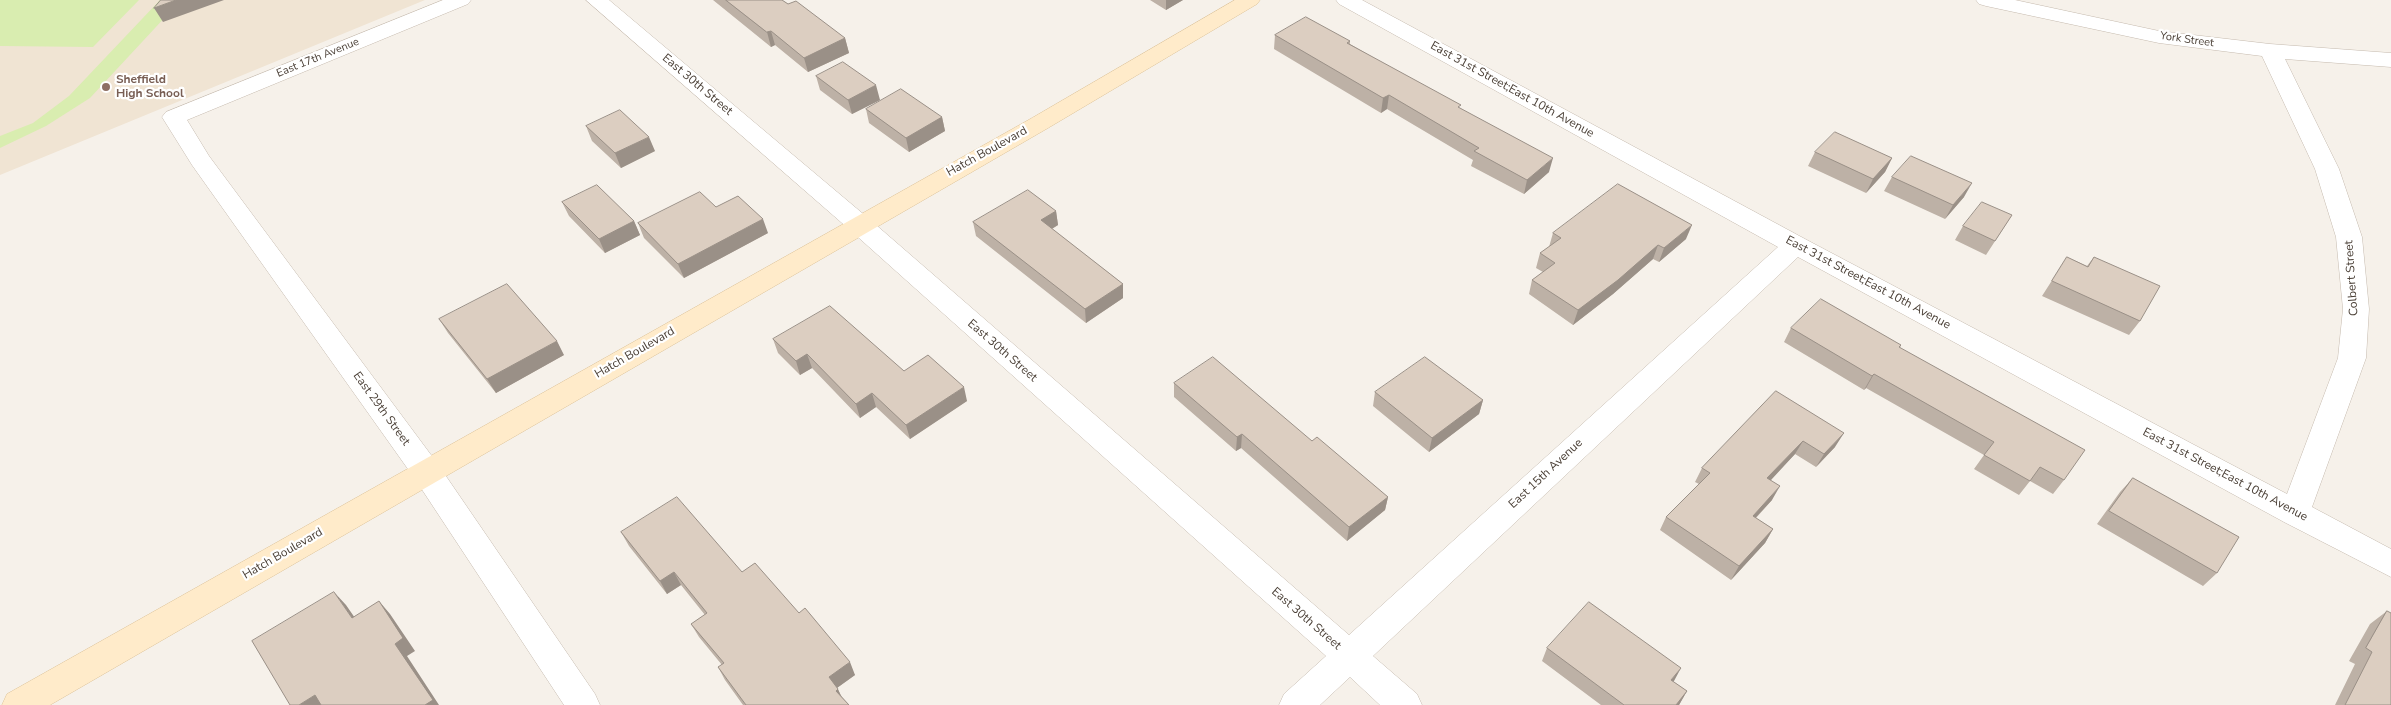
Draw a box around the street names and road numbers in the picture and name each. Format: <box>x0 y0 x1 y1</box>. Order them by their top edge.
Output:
street label: York Street <box>2159 30 2215 50</box>
street label: East 17th Avenue <box>275 35 361 81</box>
street label: East 31st Street;East 10th Avenue <box>1428 39 1596 141</box>
street label: East 30th Street <box>659 51 735 119</box>
street label: Hatch Boulevard <box>944 124 1030 180</box>
street label: East 31st Street;East 10th Avenue <box>1783 233 1953 333</box>
street label: Colbert Street <box>2342 240 2362 316</box>
street label: East 30th Street <box>964 317 1040 385</box>
street label: Hatch Boulevard <box>592 324 678 382</box>
street label: East 29th Street <box>349 369 413 449</box>
street label: East 31st Street;East 10th Avenue <box>2140 425 2310 525</box>
street label: East 15th Avenue <box>1506 436 1586 512</box>
street label: Hatch Boulevard <box>240 525 326 583</box>
street label: East 30th Street <box>1268 585 1344 653</box>

